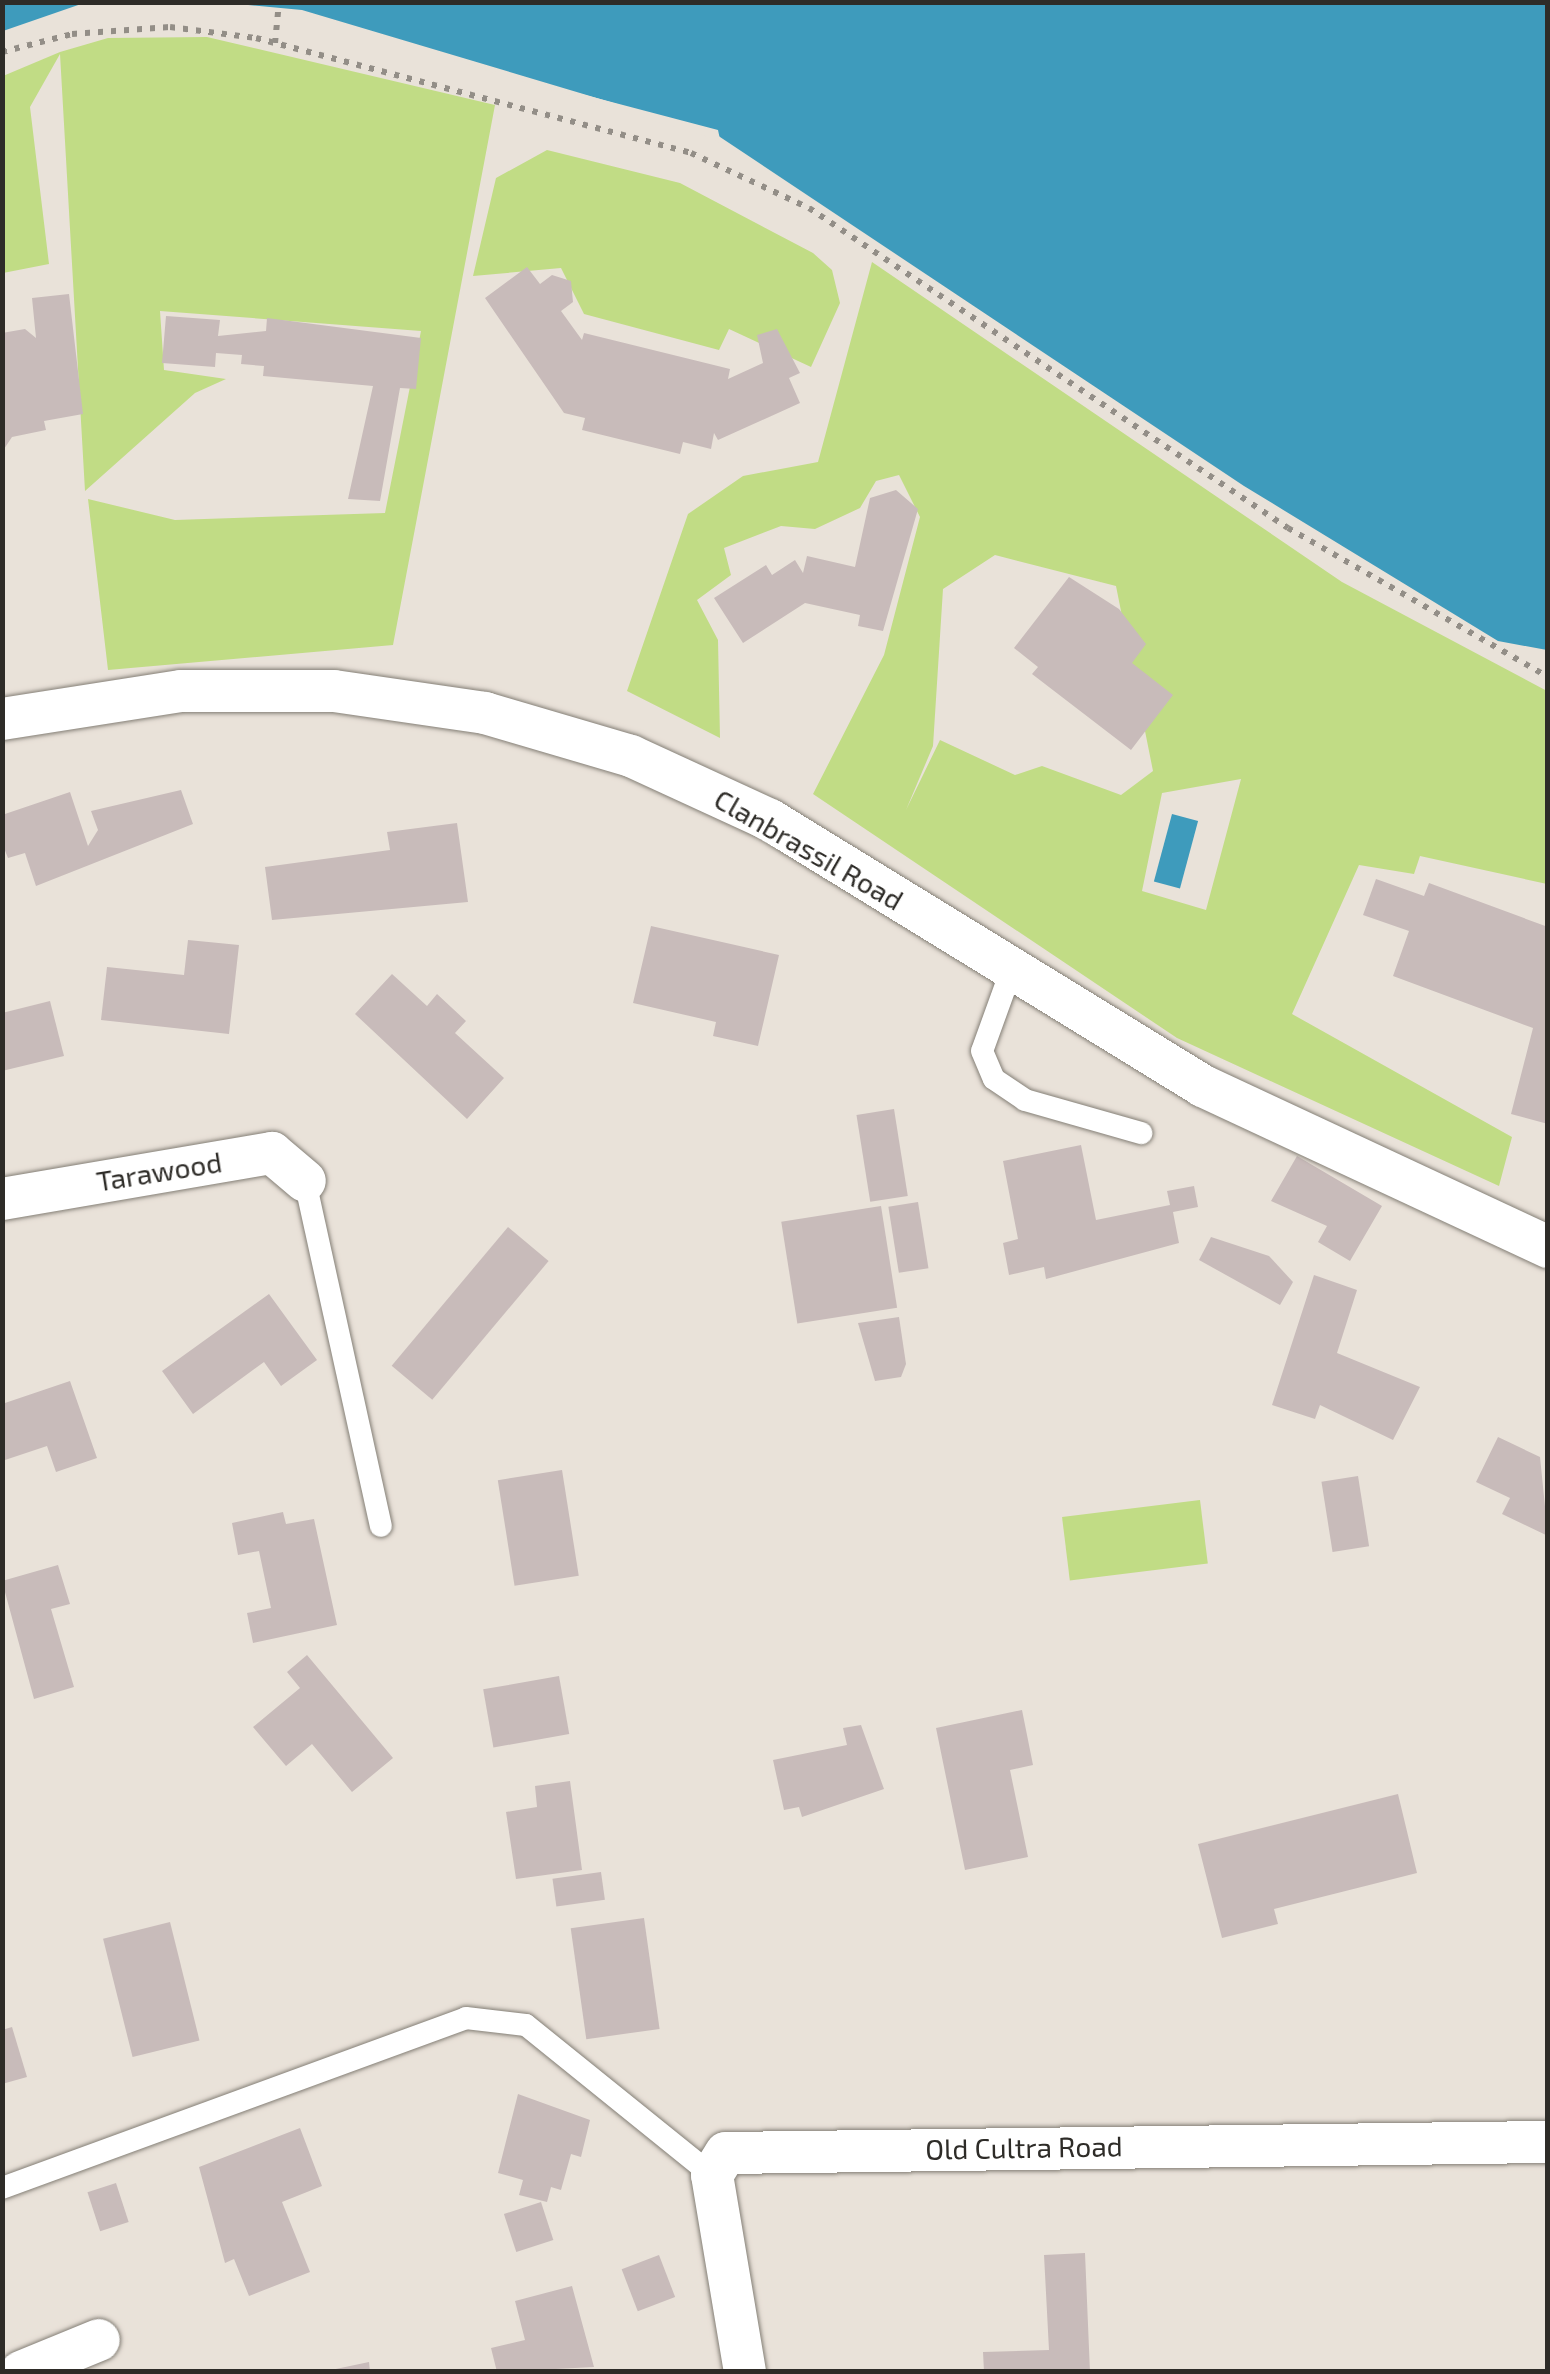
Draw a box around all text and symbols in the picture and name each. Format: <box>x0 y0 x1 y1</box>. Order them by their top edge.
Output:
street label: Clanbrassil Road <box>708 781 910 917</box>
street label: Tarawood <box>94 1145 224 1197</box>
street label: Old Cultra Road <box>925 2128 1123 2166</box>

